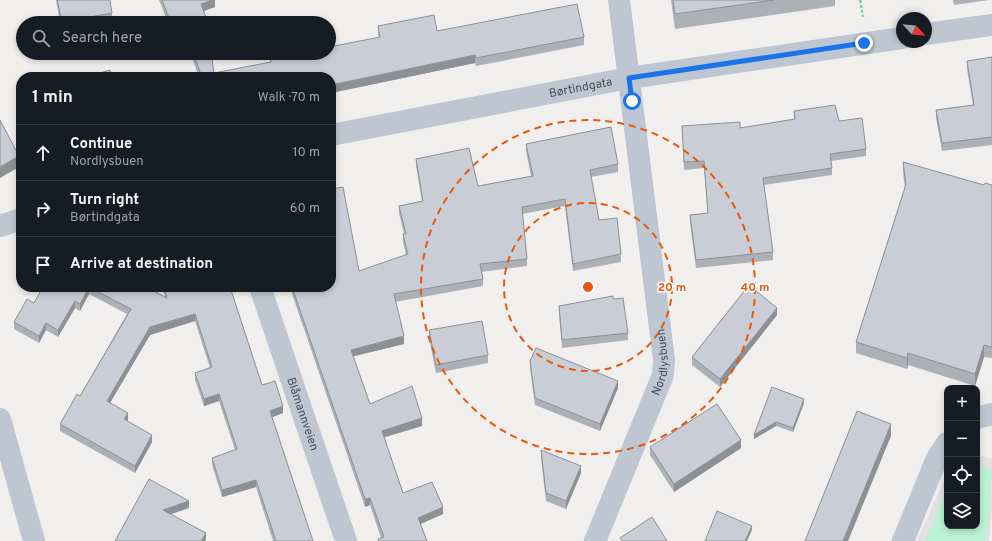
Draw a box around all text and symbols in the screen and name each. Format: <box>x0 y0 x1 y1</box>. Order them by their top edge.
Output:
north arrow <box>896 12 932 48</box>
search box <box>16 16 336 60</box>
icon: search <box>30 27 52 49</box>
text: Search here <box>62 29 142 48</box>
route end <box>855 34 873 52</box>
street label: Børtindgata <box>548 74 614 102</box>
text: 1 min <box>32 87 73 109</box>
text: Walk · 70 m <box>258 90 320 106</box>
route start <box>623 92 641 110</box>
text: Continue <box>70 135 132 154</box>
icon: ahead <box>32 142 54 164</box>
text: 10 m <box>293 145 320 161</box>
text: Nordlysbuen <box>70 154 144 170</box>
text: Turn right <box>70 191 139 210</box>
icon: right <box>32 198 54 220</box>
text: 60 m <box>290 201 320 217</box>
text: Børtindgata <box>70 210 140 226</box>
icon: arrive <box>32 254 54 276</box>
text: Arrive at destination <box>70 255 213 274</box>
centre of rings <box>581 280 595 294</box>
text: 20 m <box>658 280 686 296</box>
text: 40 m <box>740 280 770 296</box>
street label: Nordlysbuen <box>648 328 673 398</box>
street label: Blåmannveien <box>282 375 322 453</box>
map controls <box>944 385 980 529</box>
button: + <box>944 385 980 421</box>
button: − <box>944 421 980 457</box>
button: locate <box>944 457 980 493</box>
button: layers <box>944 493 980 529</box>

